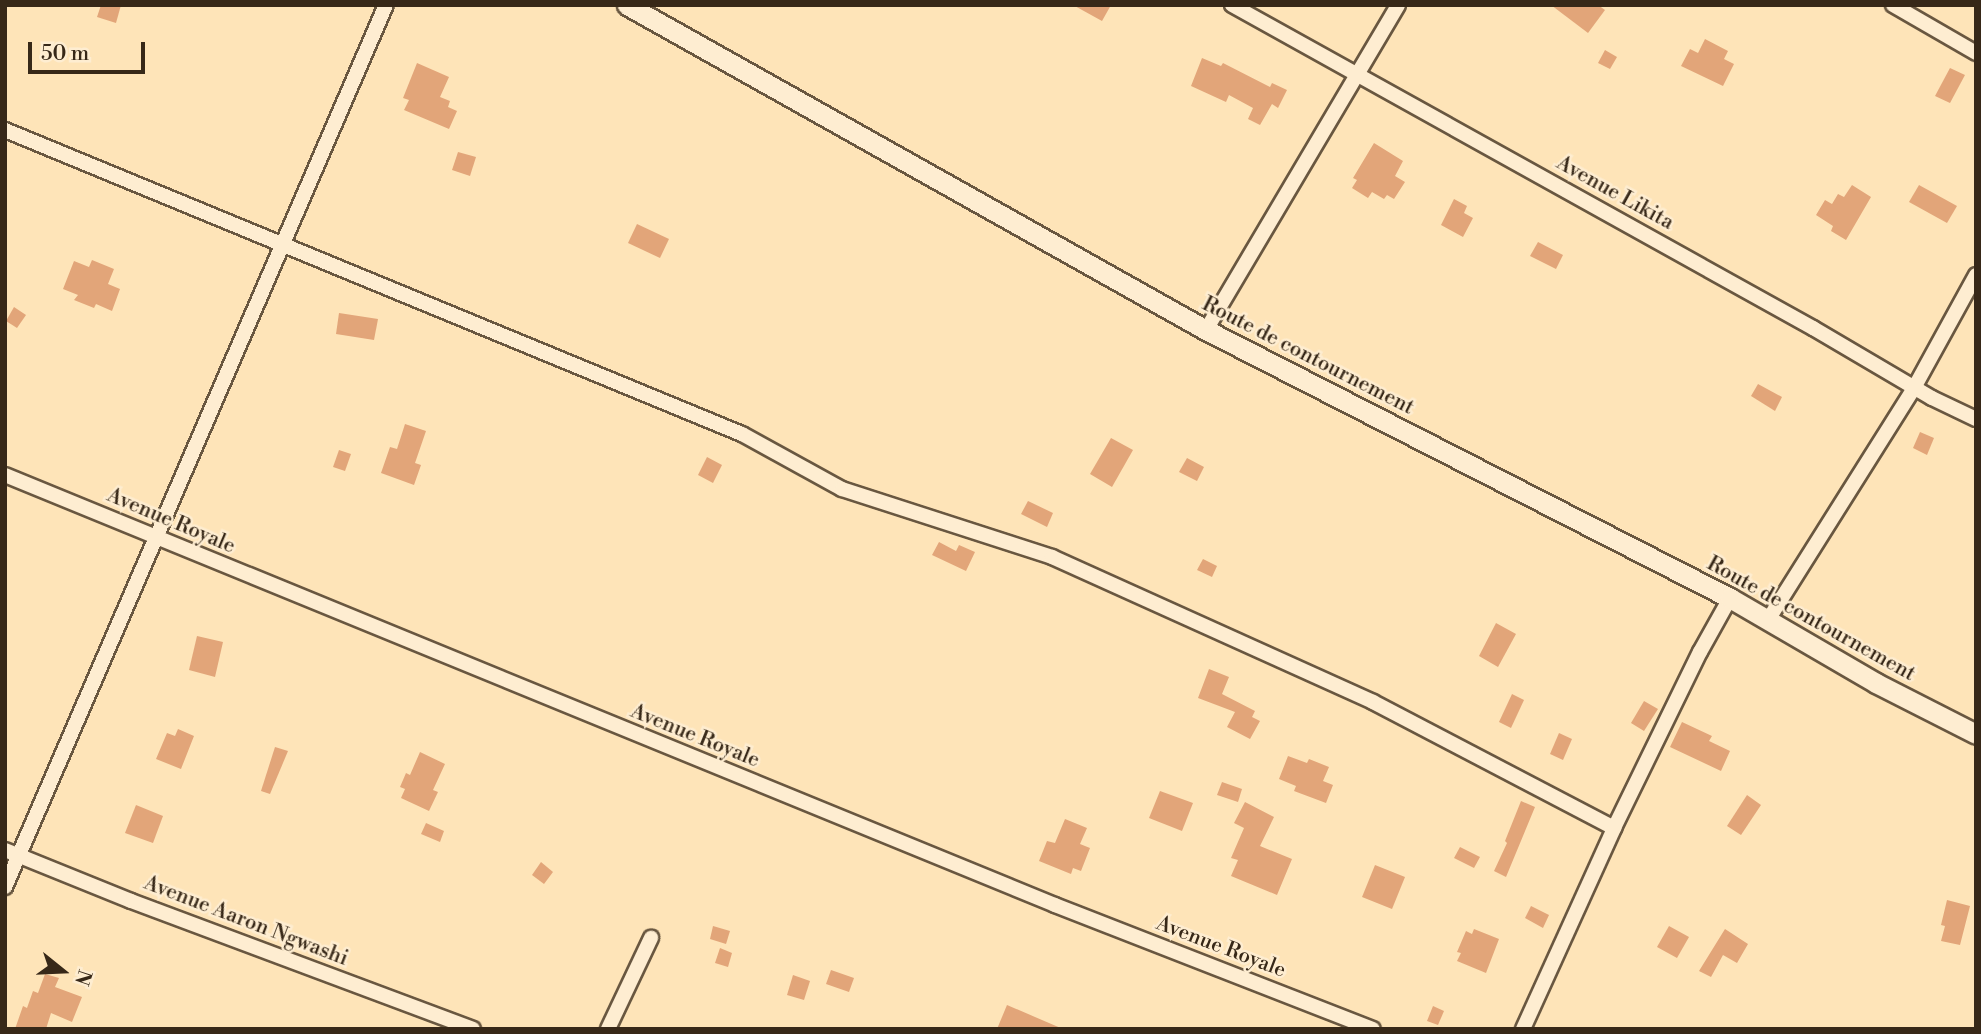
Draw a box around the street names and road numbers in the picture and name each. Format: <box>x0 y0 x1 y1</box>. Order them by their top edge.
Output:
street label: Avenue Likita <box>1552 150 1678 236</box>
street label: Route de contournement <box>1198 292 1418 420</box>
street label: Avenue Royale <box>103 483 239 559</box>
street label: Route de contournement <box>1702 551 1920 687</box>
street label: Avenue Royale <box>627 699 763 773</box>
street label: Avenue Aaron Ngwashi <box>140 870 352 972</box>
street label: Avenue Royale <box>1153 911 1289 983</box>

